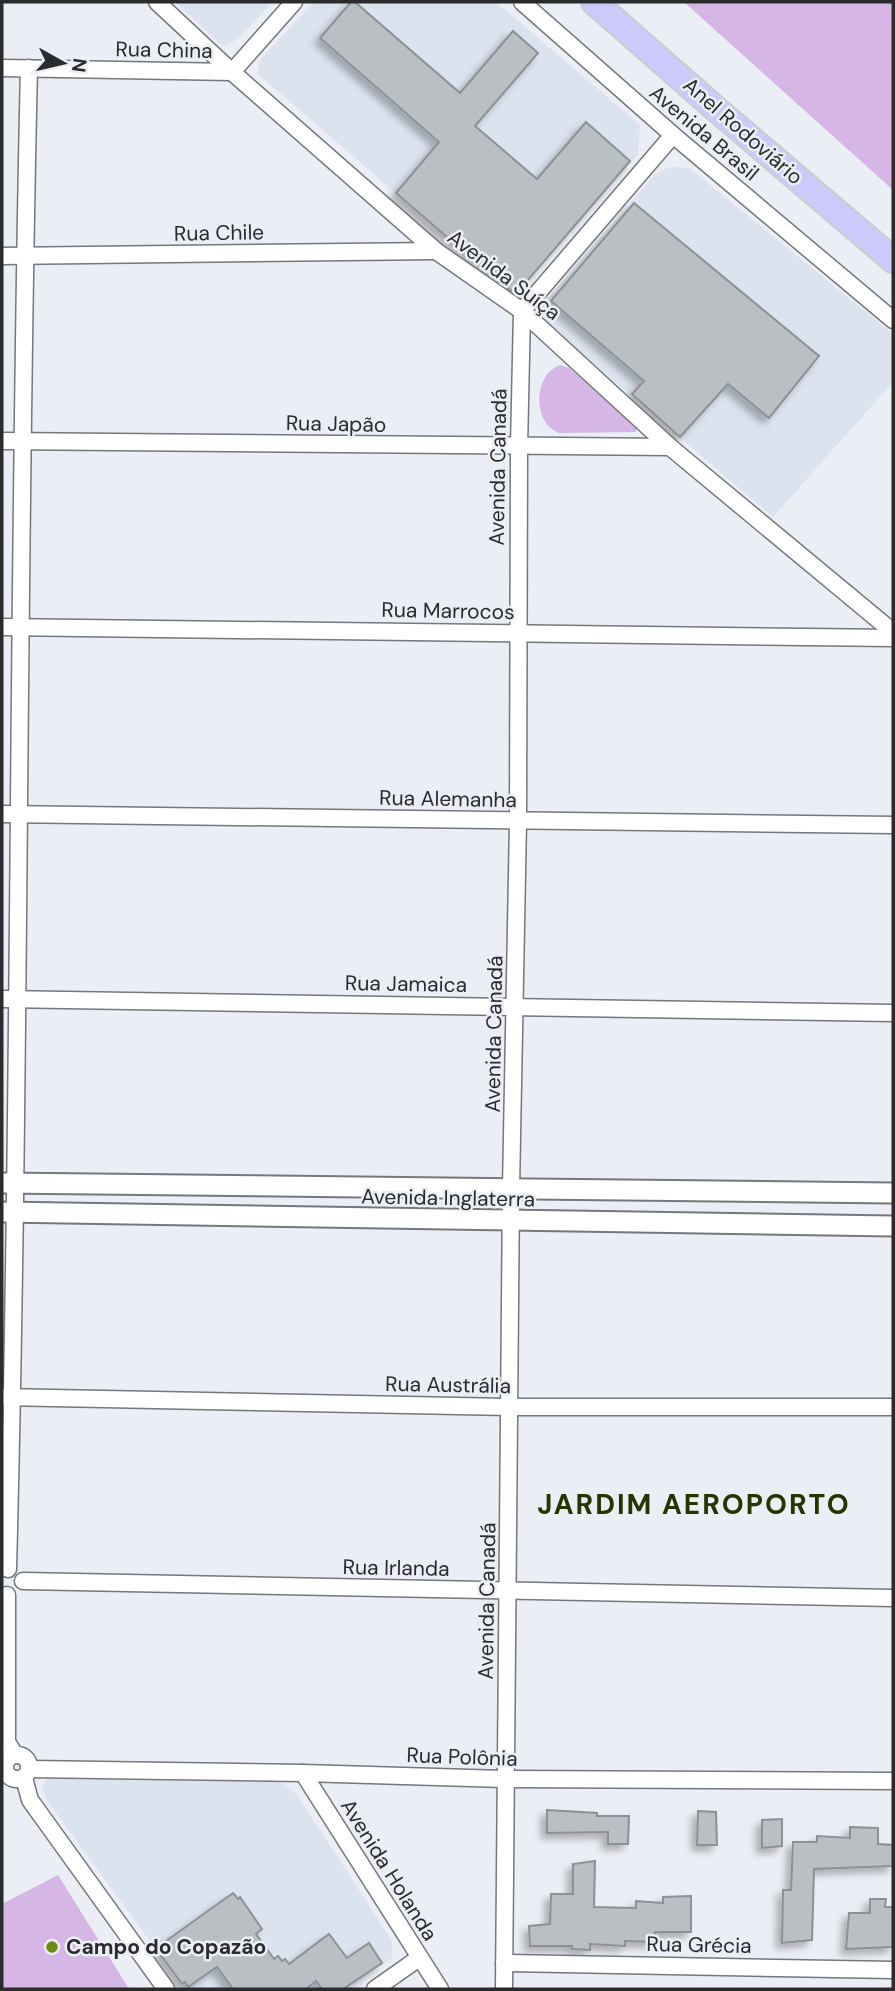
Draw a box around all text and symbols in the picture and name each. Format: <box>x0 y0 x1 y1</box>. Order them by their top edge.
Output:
north arrow <box>28 28 98 98</box>
street label: Rua China <box>115 35 213 65</box>
text: N <box>66 57 93 74</box>
street label: Anel Rodoviário <box>677 71 809 191</box>
street label: Avenida Brasil <box>643 79 765 187</box>
street label: Rua Chile <box>174 218 264 248</box>
street label: Avenida Suíça <box>442 223 566 327</box>
street label: Avenida Canadá <box>483 388 513 546</box>
street label: Rua Japão <box>286 409 386 439</box>
street label: Rua Marrocos <box>381 596 515 626</box>
street label: Rua Alemanha <box>379 784 517 814</box>
street label: Avenida Canadá <box>479 955 509 1113</box>
street label: Rua Jamaica <box>345 969 467 999</box>
street label: Avenida Inglaterra <box>361 1182 535 1214</box>
street label: Rua Austrália <box>385 1370 511 1400</box>
district label: JARDIM AEROPORTO <box>537 1486 851 1523</box>
street label: Avenida Canadá <box>472 1522 502 1680</box>
street label: Rua Irlanda <box>342 1553 450 1583</box>
street label: Rua Polônia <box>406 1741 518 1773</box>
street label: Avenida Holanda <box>334 1794 444 1946</box>
street label: Rua Grécia <box>646 1930 752 1960</box>
place label: Campo do Copazão <box>66 1933 266 1961</box>
marker: Campo do Copazão <box>44 1939 60 1955</box>

